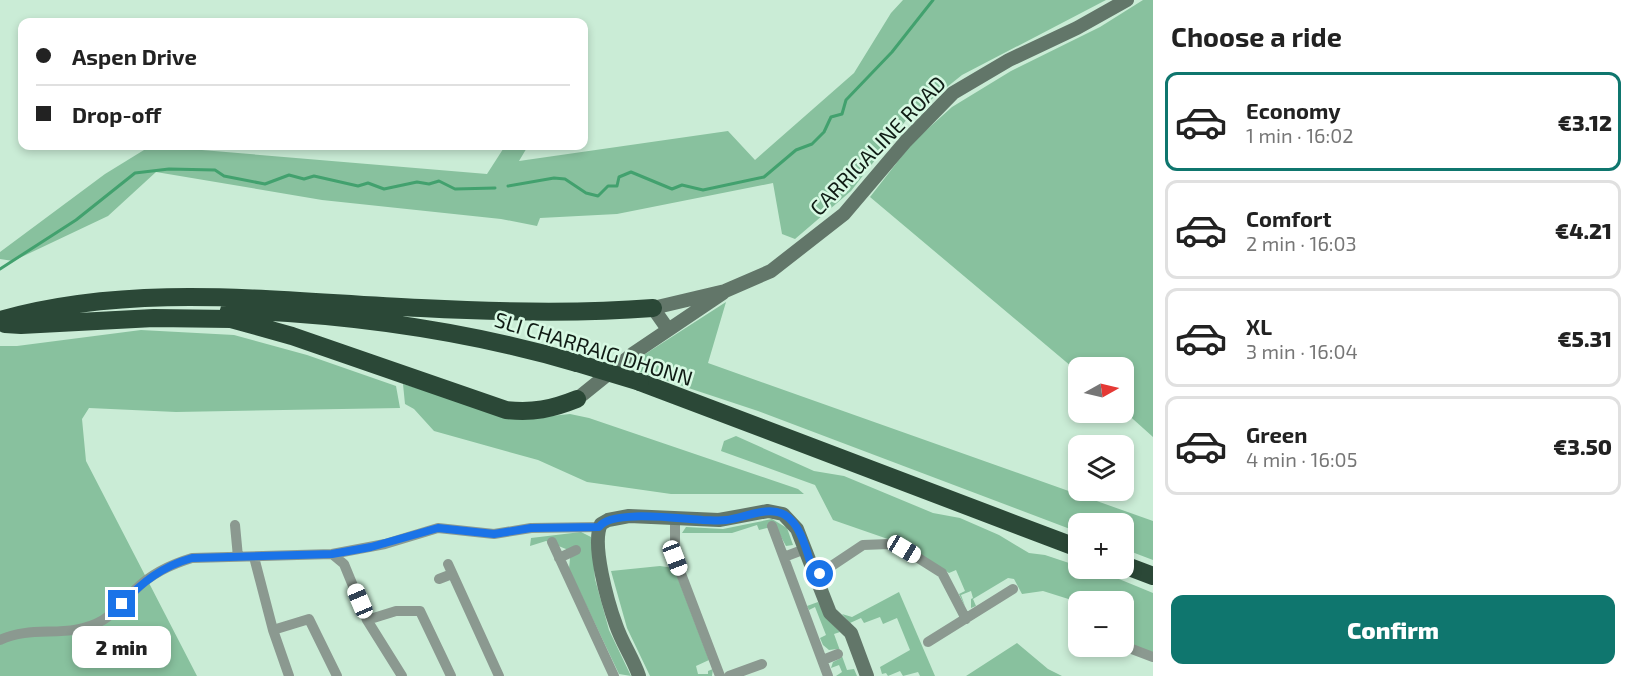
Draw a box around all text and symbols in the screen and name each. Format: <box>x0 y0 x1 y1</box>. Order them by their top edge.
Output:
text: Choose a ride <box>1171 20 1342 52</box>
text: Aspen Drive <box>72 43 197 69</box>
street label: CARRIGALINE ROAD <box>804 70 950 220</box>
icon: car <box>1174 95 1228 149</box>
text: Economy <box>1246 97 1341 123</box>
text: Drop-off <box>72 101 161 127</box>
text: €3.12 <box>1558 109 1612 135</box>
text: 1 min · 16:02 <box>1246 123 1354 147</box>
icon: car <box>1174 203 1228 257</box>
text: Comfort <box>1246 205 1331 231</box>
text: €4.21 <box>1555 217 1612 243</box>
text: 2 min · 16:03 <box>1246 231 1357 255</box>
street label: SLI CHARRAIG DHONN <box>492 306 696 390</box>
icon: car <box>1174 311 1228 365</box>
text: XL <box>1246 313 1272 339</box>
text: €5.31 <box>1557 325 1612 351</box>
text: 3 min · 16:04 <box>1246 339 1358 363</box>
north arrow <box>1068 357 1134 423</box>
map controls <box>1068 357 1134 657</box>
icon: car <box>1174 419 1228 473</box>
text: Green <box>1246 421 1308 447</box>
text: €3.50 <box>1553 433 1612 459</box>
button: layers <box>1068 435 1134 501</box>
text: 4 min · 16:05 <box>1246 447 1357 471</box>
button: + <box>1068 513 1134 579</box>
car <box>884 532 924 566</box>
car <box>660 538 690 578</box>
route start <box>806 560 833 587</box>
car <box>345 581 375 621</box>
route end <box>108 590 135 617</box>
button: − <box>1068 591 1134 657</box>
button: Confirm <box>1171 595 1615 664</box>
callout: 2 min <box>72 625 172 667</box>
text: 2 min <box>96 635 147 659</box>

